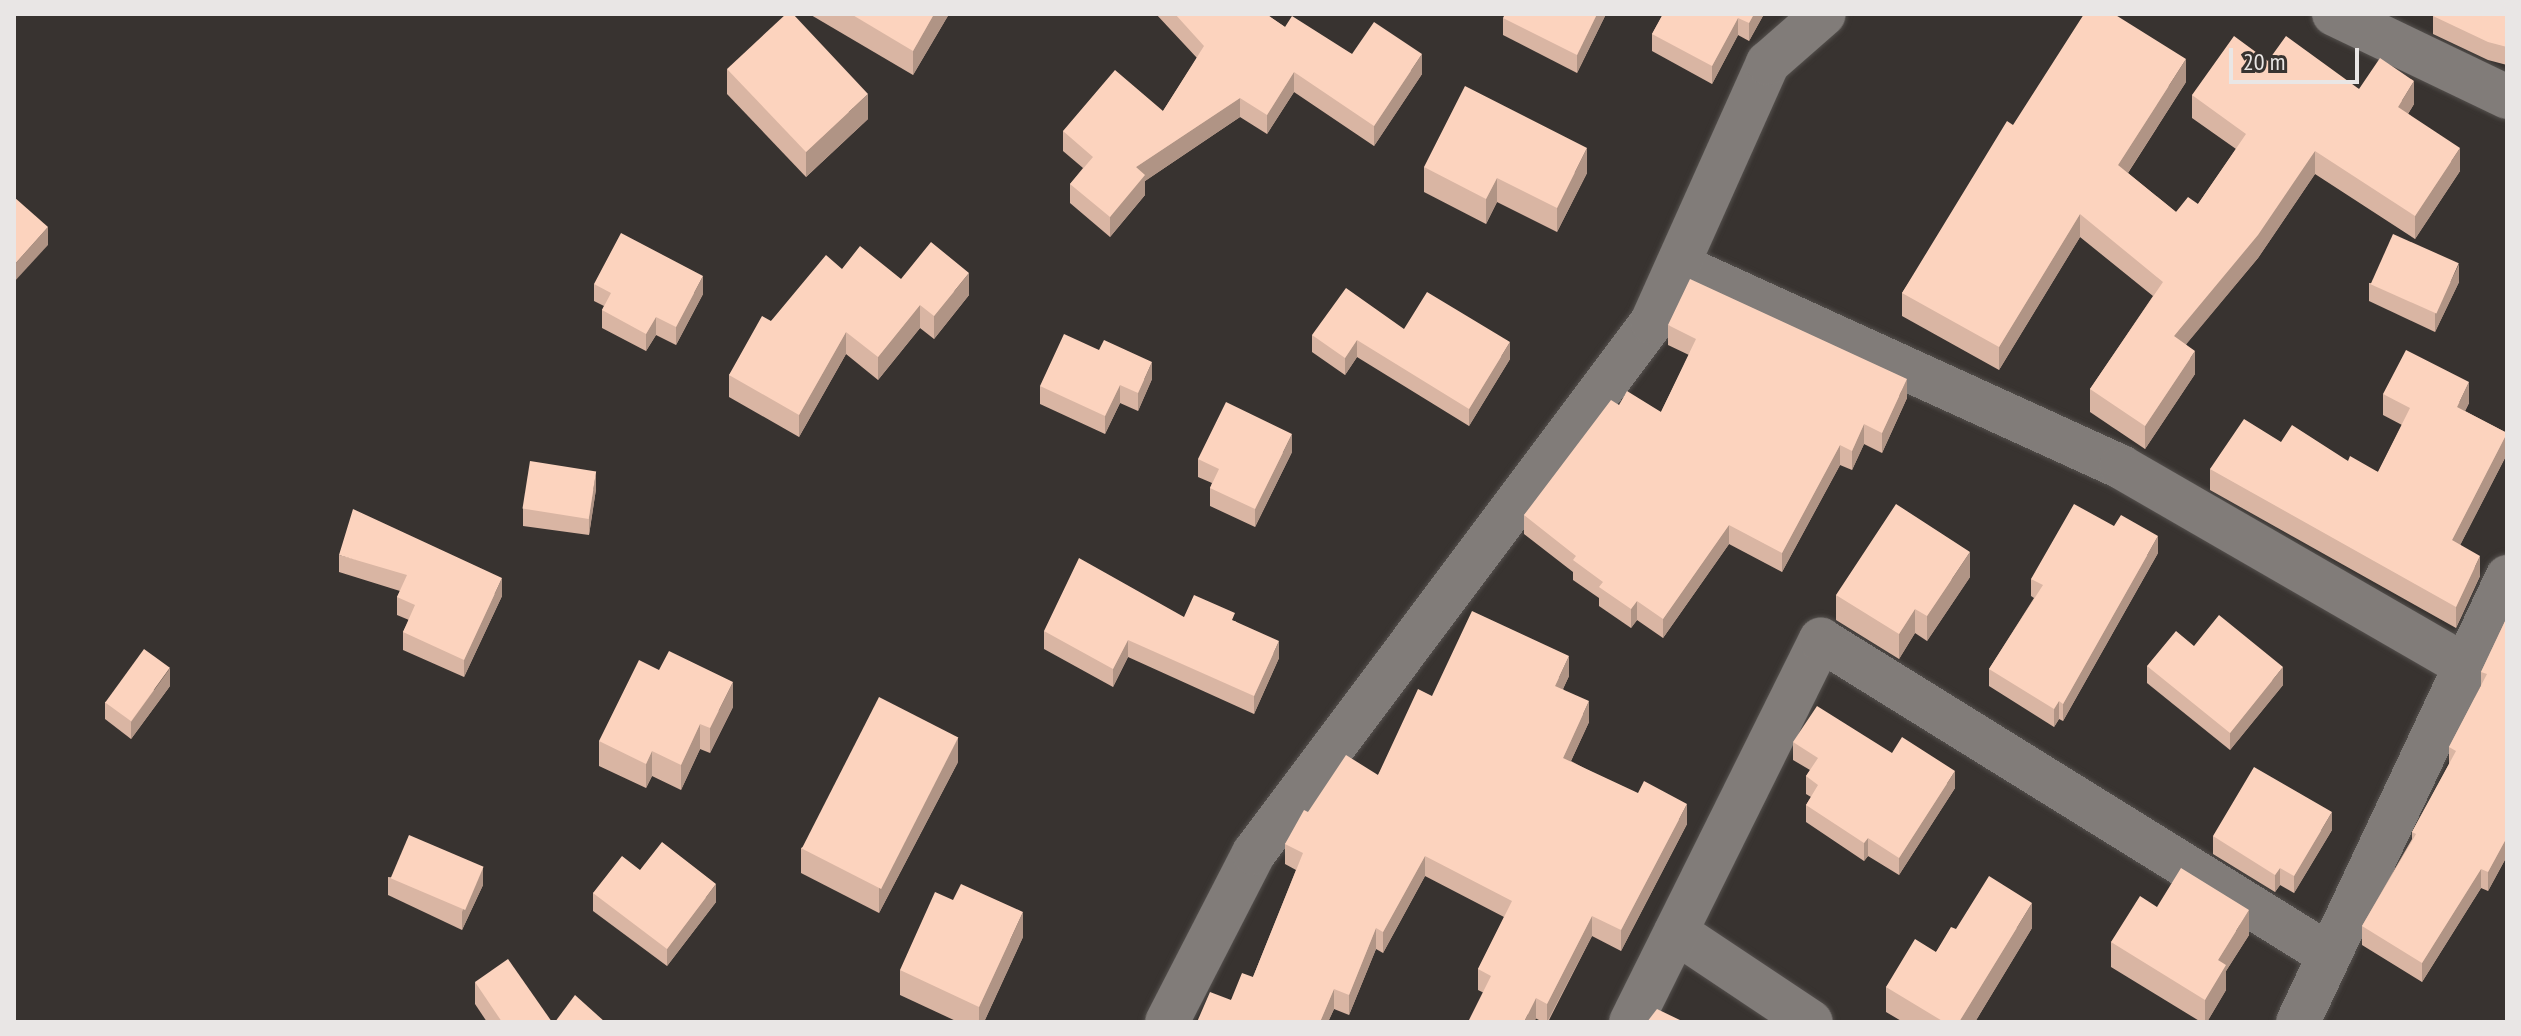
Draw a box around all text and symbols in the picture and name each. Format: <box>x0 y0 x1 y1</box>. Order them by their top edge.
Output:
scale bar <box>2233 32 2363 82</box>
text: 20 m <box>2243 46 2285 77</box>

